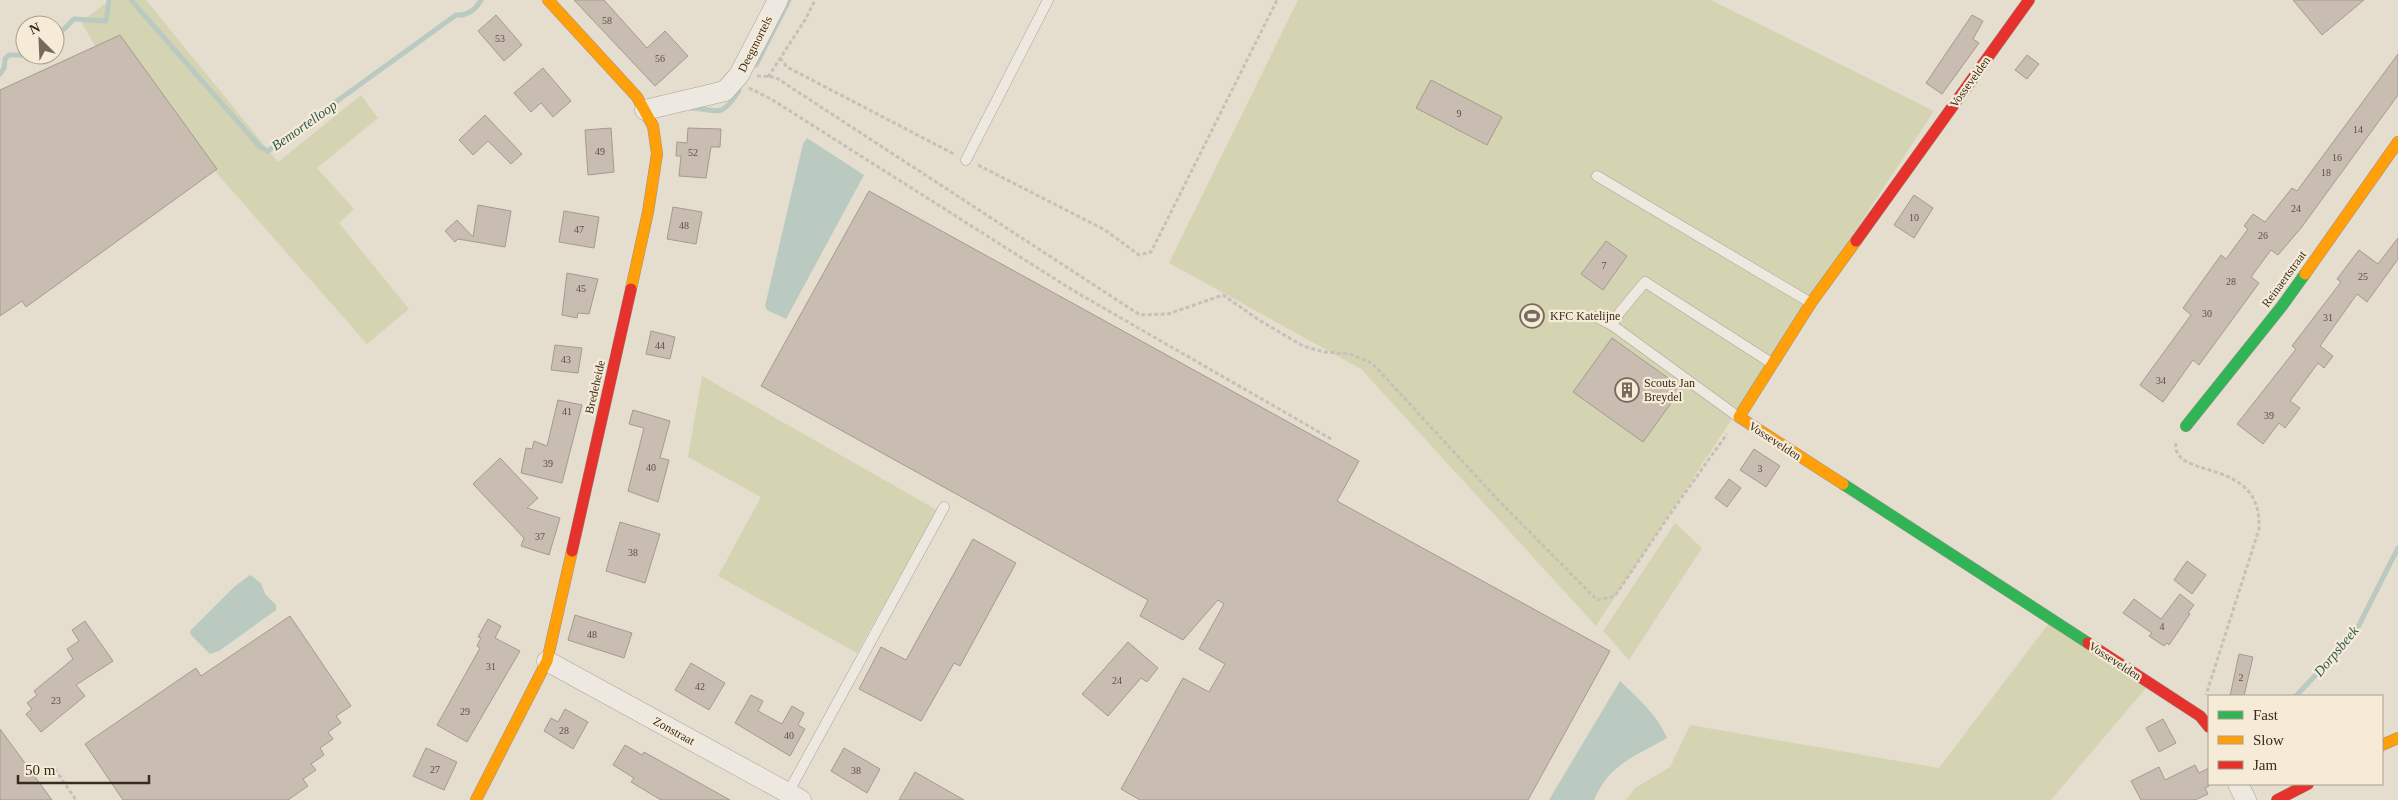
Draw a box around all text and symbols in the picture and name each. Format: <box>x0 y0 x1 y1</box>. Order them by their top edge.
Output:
street label: Deegmortels <box>735 13 775 74</box>
north arrow <box>15 15 65 65</box>
house number: 58 <box>602 15 612 26</box>
text: N <box>27 20 43 37</box>
house number: 53 <box>495 33 505 44</box>
house number: 56 <box>655 53 665 64</box>
street label: Vossevelden <box>1947 54 1993 110</box>
water label: Bemortelloop <box>269 97 340 153</box>
house number: 9 <box>1457 108 1462 119</box>
house number: 14 <box>2353 124 2363 135</box>
house number: 49 <box>595 146 605 157</box>
house number: 52 <box>688 147 698 158</box>
house number: 16 <box>2332 152 2342 163</box>
house number: 18 <box>2321 167 2331 178</box>
house number: 24 <box>2291 203 2301 214</box>
house number: 10 <box>1909 212 1919 223</box>
house number: 48 <box>679 220 689 231</box>
house number: 47 <box>574 224 584 235</box>
house number: 26 <box>2258 230 2268 241</box>
street label: Reinaertstraat <box>2259 247 2310 310</box>
house number: 7 <box>1602 260 1607 271</box>
house number: 25 <box>2358 271 2368 282</box>
house number: 28 <box>2226 276 2236 287</box>
house number: 45 <box>576 283 586 294</box>
sports icon: KFC Katelijne <box>1519 303 1545 329</box>
house number: 30 <box>2202 308 2212 319</box>
place label: KFC Katelijne <box>1550 309 1620 323</box>
house number: 31 <box>2323 312 2333 323</box>
house number: 44 <box>655 340 665 351</box>
house number: 43 <box>561 354 571 365</box>
street label: Bredeheide <box>582 359 608 415</box>
house number: 34 <box>2156 375 2166 386</box>
place label: Scouts Jan Breydel <box>1644 376 1695 404</box>
building icon: Scouts Jan Breydel <box>1614 377 1640 403</box>
house number: 41 <box>562 406 572 417</box>
house number: 39 <box>2264 410 2274 421</box>
street label: Vossevelden <box>1746 419 1804 463</box>
house number: 39 <box>543 458 553 469</box>
house number: 40 <box>646 462 656 473</box>
house number: 3 <box>1758 463 1763 474</box>
house number: 37 <box>535 531 545 542</box>
house number: 38 <box>628 547 638 558</box>
house number: 4 <box>2160 621 2165 632</box>
water label: Dorpsbeek <box>2311 623 2362 680</box>
house number: 48 <box>587 629 597 640</box>
street label: Vossevelden <box>2086 639 2144 683</box>
house number: 31 <box>486 661 496 672</box>
house number: 2 <box>2239 672 2244 683</box>
house number: 24 <box>1112 675 1122 686</box>
house number: 42 <box>695 681 705 692</box>
house number: 23 <box>51 695 61 706</box>
legend <box>2208 695 2383 785</box>
house number: 29 <box>460 706 470 717</box>
text: Fast <box>2253 707 2279 723</box>
street label: Zonstraat <box>651 714 698 748</box>
house number: 28 <box>559 725 569 736</box>
house number: 40 <box>784 730 794 741</box>
text: Slow <box>2253 732 2284 748</box>
scale bar <box>18 752 149 784</box>
text: Jam <box>2253 757 2277 773</box>
text: 50 m <box>25 762 56 778</box>
house number: 27 <box>430 764 440 775</box>
house number: 38 <box>851 765 861 776</box>

